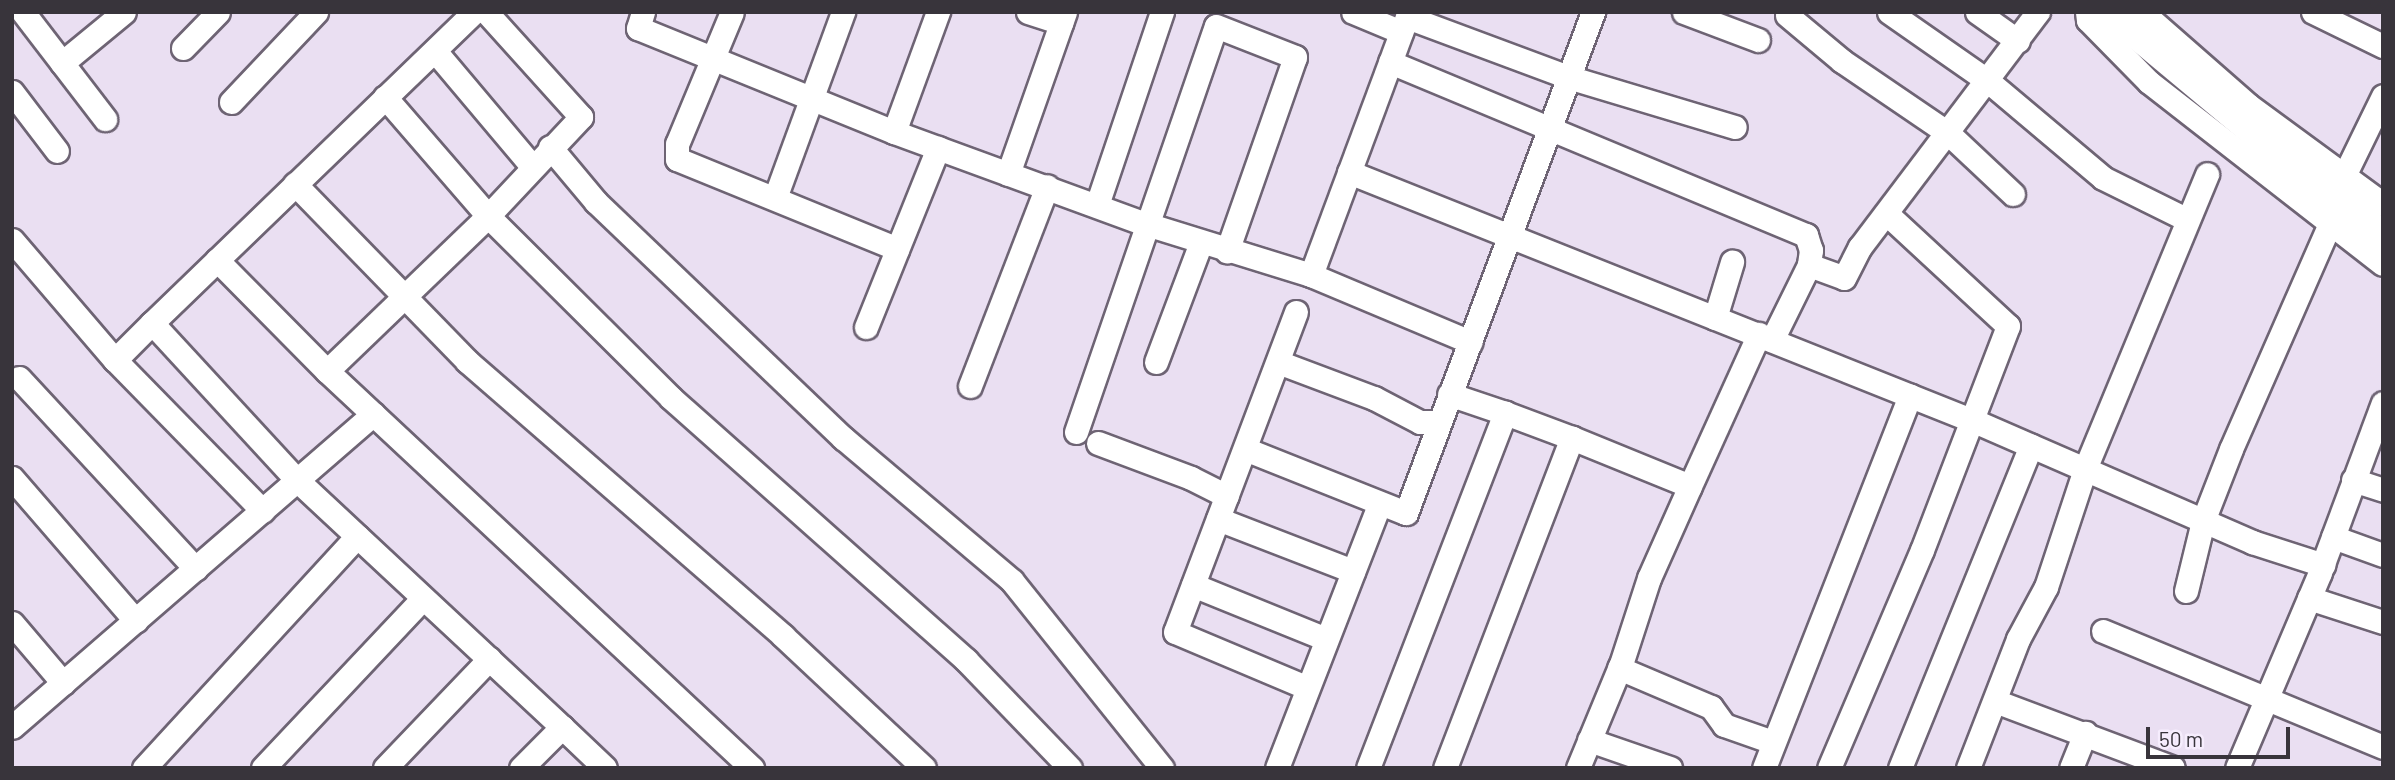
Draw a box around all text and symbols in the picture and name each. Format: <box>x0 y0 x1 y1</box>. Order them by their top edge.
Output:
scale bar <box>2150 714 2294 758</box>
text: 50 m <box>2159 726 2203 751</box>

